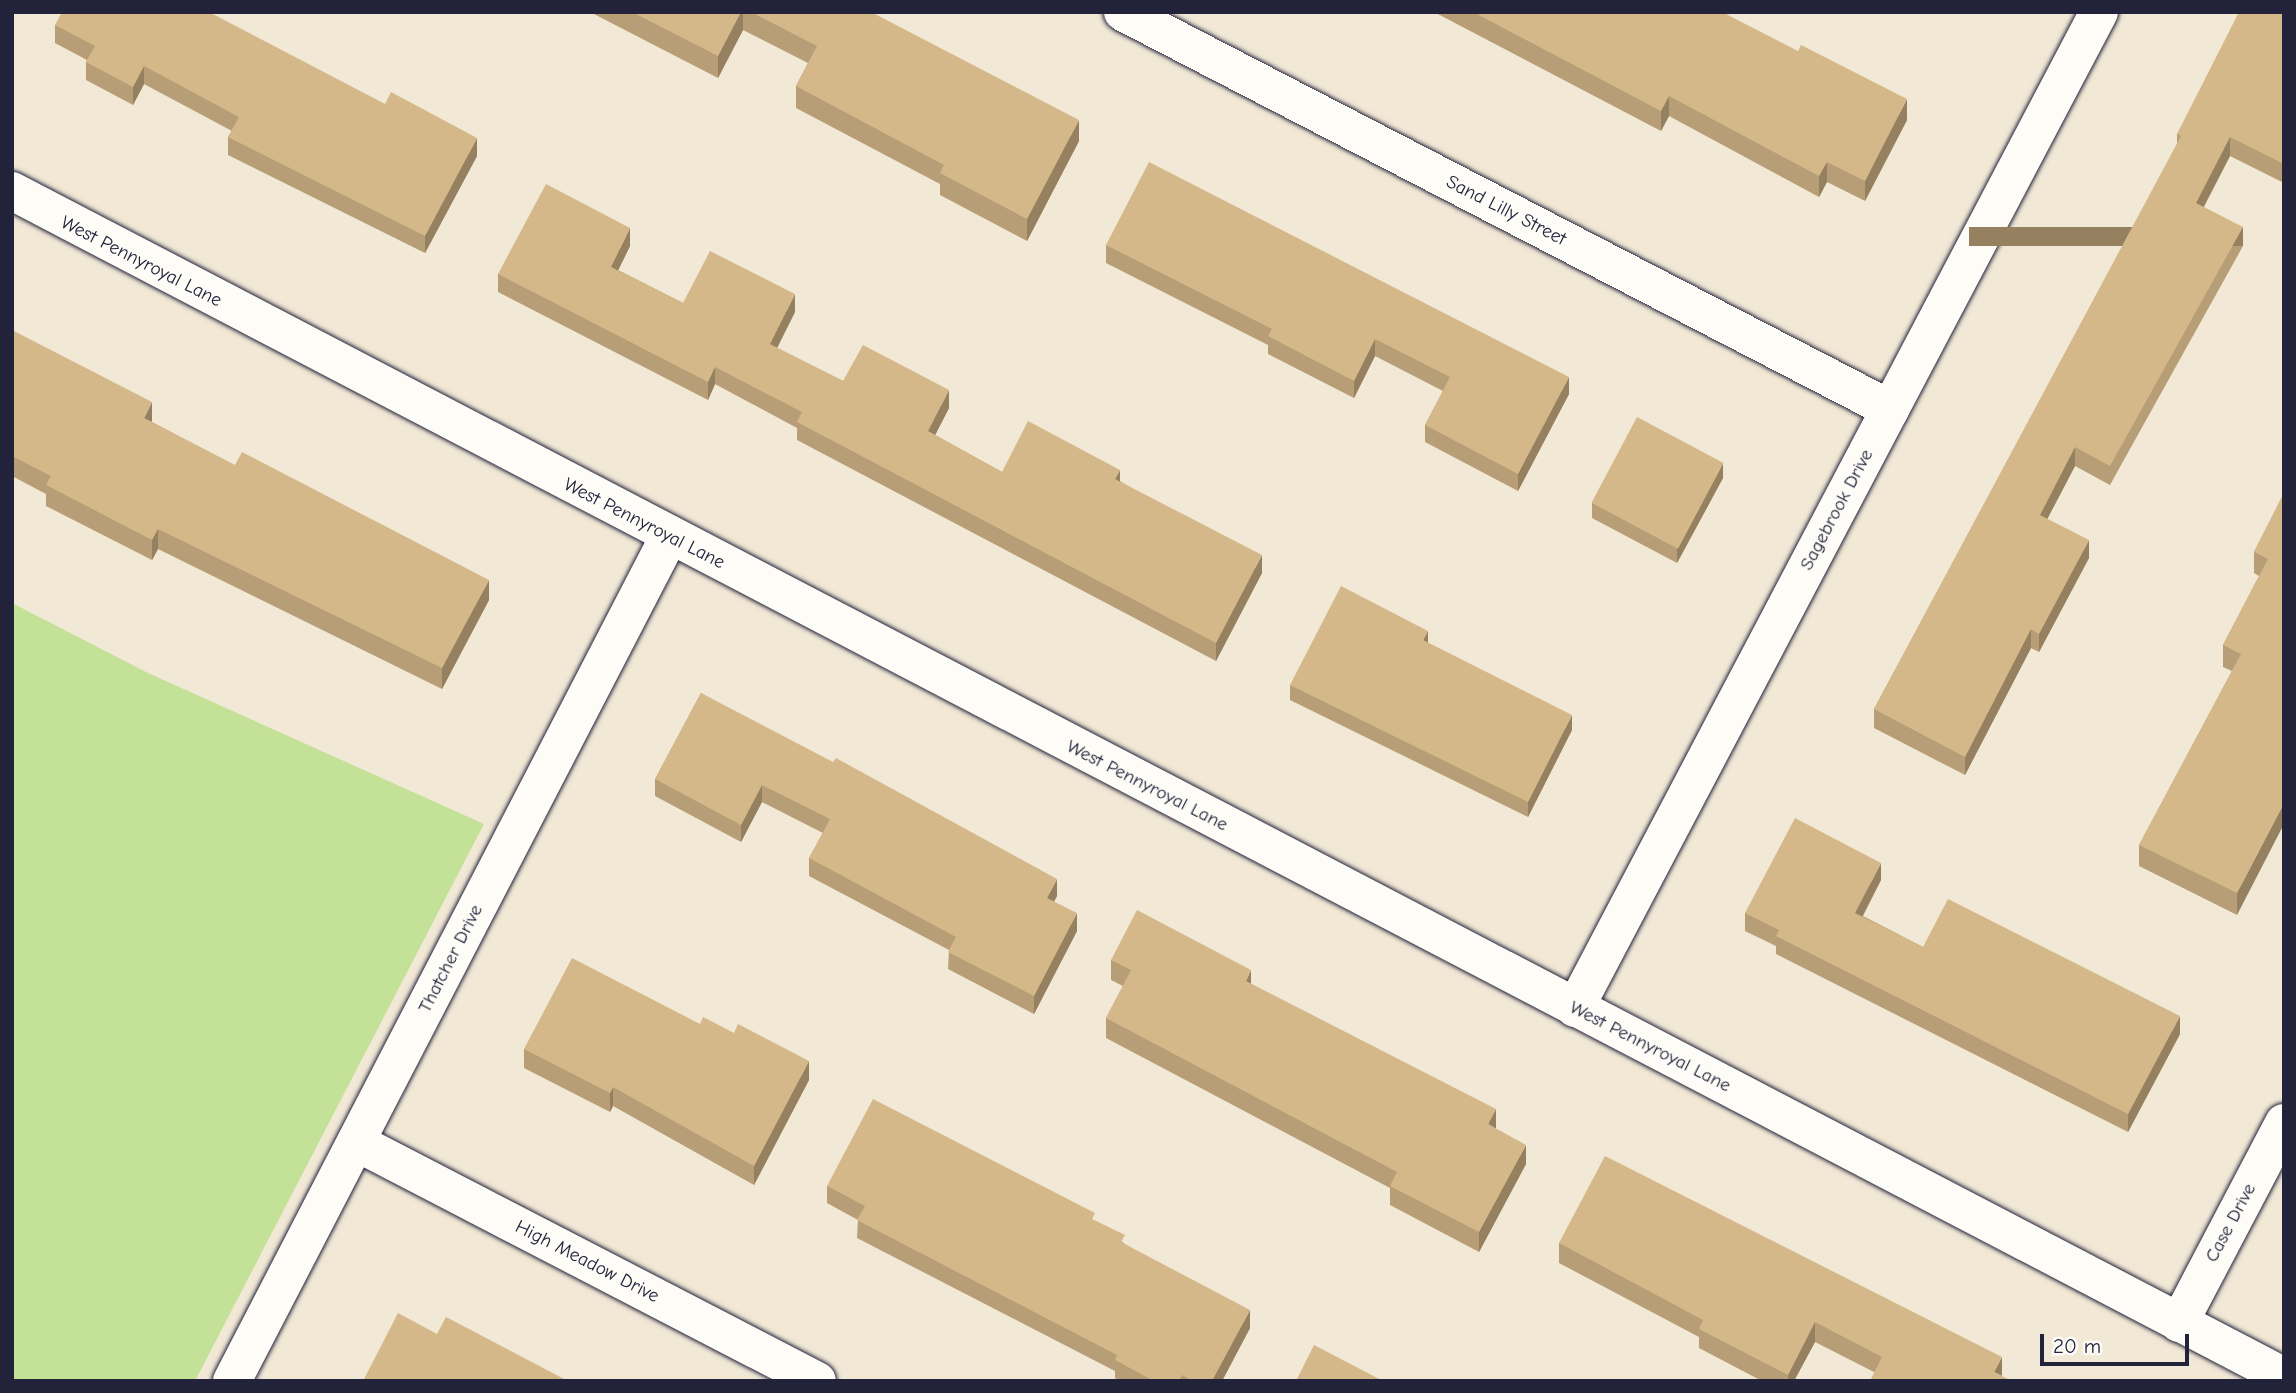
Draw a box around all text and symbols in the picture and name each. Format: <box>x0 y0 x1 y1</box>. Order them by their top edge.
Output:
street label: Sand Lilly Street <box>1442 171 1570 251</box>
street label: West Pennyroyal Lane <box>57 211 225 313</box>
street label: Sagebrook Drive <box>1796 446 1878 574</box>
street label: West Pennyroyal Lane <box>560 473 728 575</box>
street label: West Pennyroyal Lane <box>1063 735 1231 837</box>
street label: Thatcher Drive <box>414 901 488 1017</box>
street label: West Pennyroyal Lane <box>1566 996 1734 1098</box>
street label: Case Drive <box>2201 1180 2261 1266</box>
street label: High Meadow Drive <box>511 1216 663 1308</box>
scale bar <box>2044 1320 2193 1364</box>
text: 20 m <box>2053 1334 2101 1358</box>

